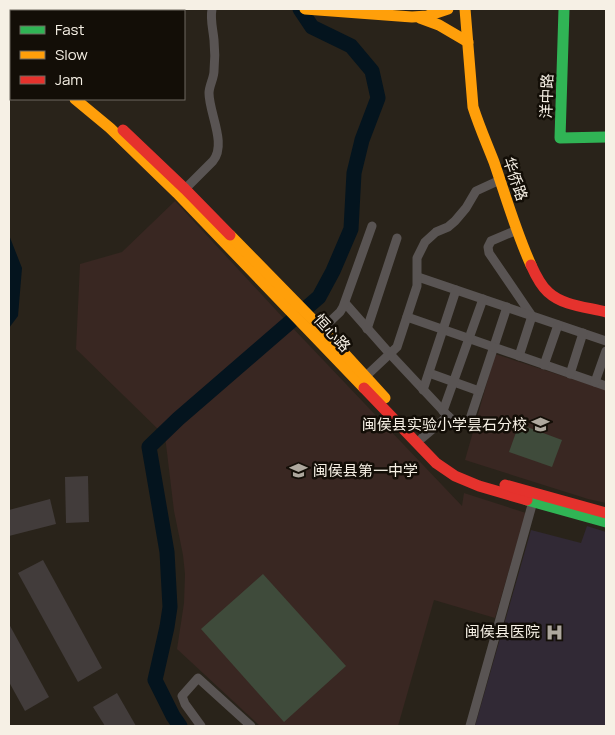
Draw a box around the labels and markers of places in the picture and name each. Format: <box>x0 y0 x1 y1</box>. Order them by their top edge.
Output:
place label: 闽侯县实验小学昙石分校 <box>362 414 527 435</box>
school or university icon: 闽侯县实验小学昙石分校 <box>531 415 551 435</box>
place label: 闽侯县第一中学 <box>313 460 418 481</box>
school or university icon: 闽侯县第一中学 <box>289 461 309 481</box>
place label: 闽侯县医院 <box>465 621 540 642</box>
hospital icon: 闽侯县医院 <box>544 622 564 642</box>

